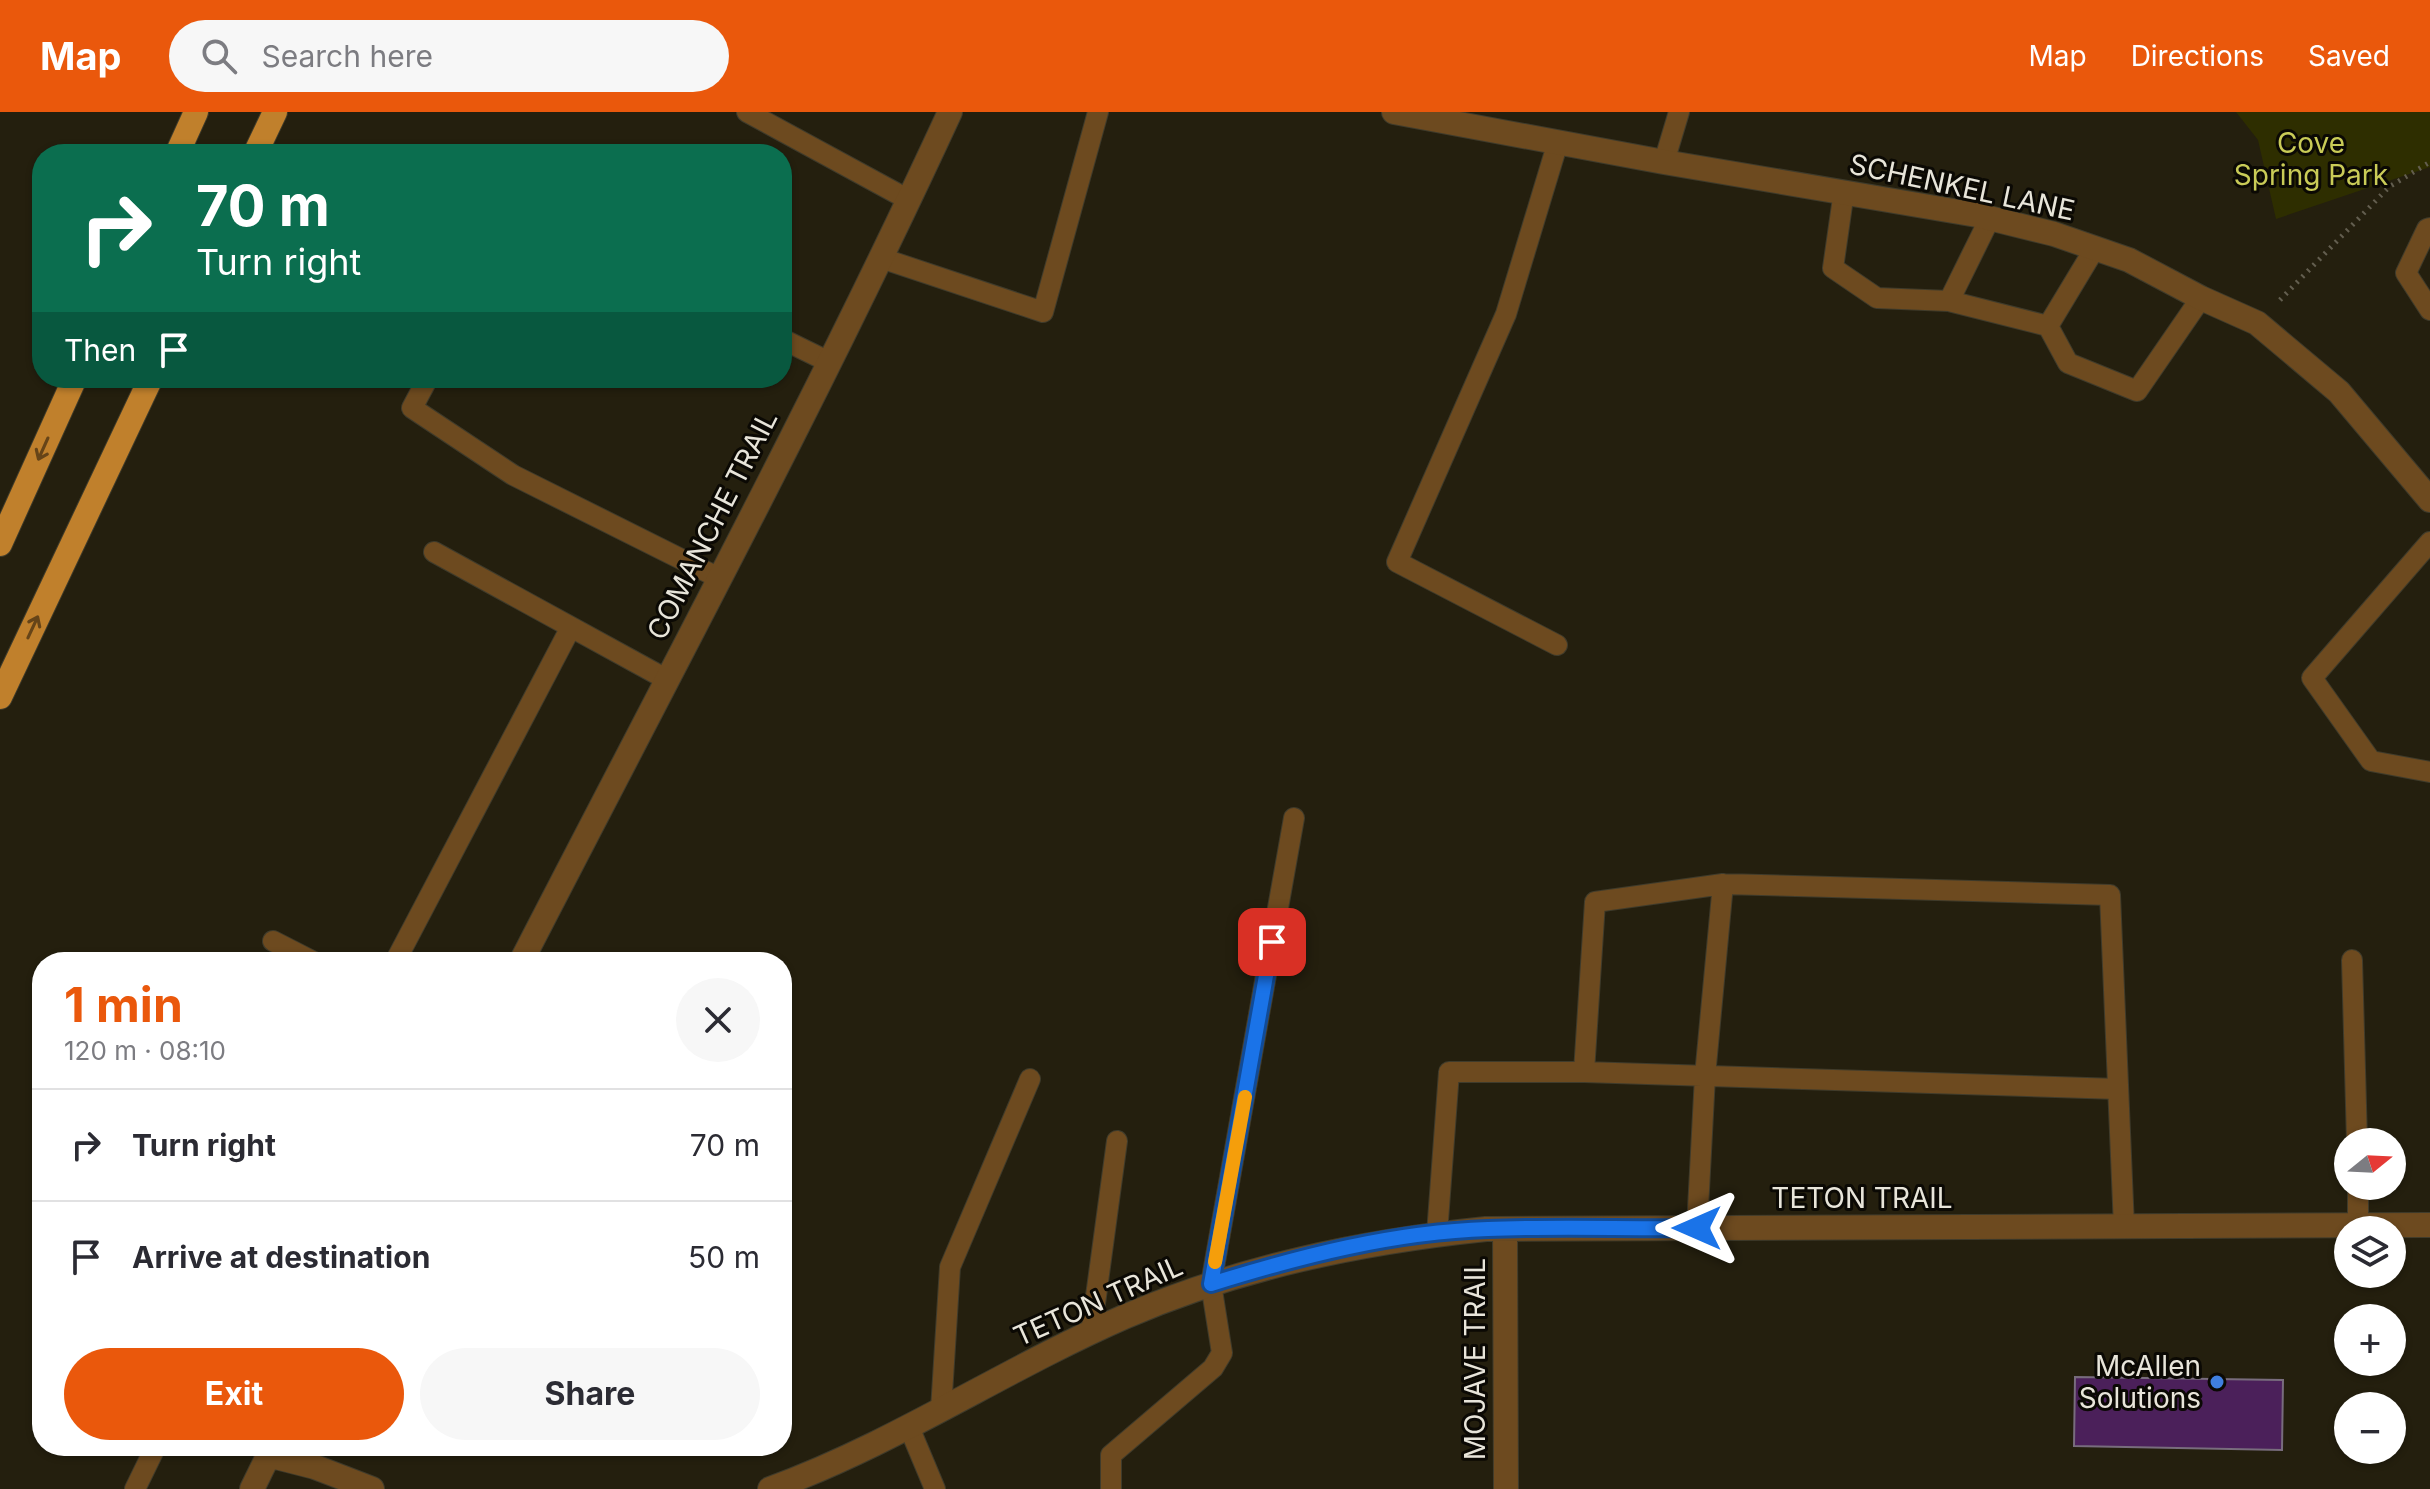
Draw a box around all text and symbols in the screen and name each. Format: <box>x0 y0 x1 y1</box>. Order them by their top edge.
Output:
search box <box>169 20 729 92</box>
text: Map <box>40 33 121 79</box>
icon: search <box>197 34 241 78</box>
text: Search here <box>261 38 433 74</box>
text: Map <box>2028 39 2087 73</box>
text: Directions <box>2131 39 2264 73</box>
text: Saved <box>2308 39 2390 73</box>
park label: Cove Spring Park <box>2234 126 2388 192</box>
street label: SCHENKEL LANE <box>1846 147 2078 227</box>
text: 70 m <box>196 172 330 240</box>
icon: right <box>64 176 168 280</box>
text: Turn right <box>196 240 361 284</box>
icon: arrive <box>152 328 196 372</box>
text: Then <box>64 332 136 368</box>
street label: COMANCHE TRAIL <box>640 405 784 645</box>
one-way arrow <box>34 436 49 461</box>
one-way arrow <box>26 615 41 639</box>
pin <box>1238 908 1306 976</box>
icon: arrive <box>1250 920 1294 964</box>
text: 1 min <box>64 975 183 1034</box>
button: close <box>676 978 760 1062</box>
text: 120 m · 08:10 <box>64 1035 226 1066</box>
icon: right <box>64 1123 108 1167</box>
text: Turn right <box>132 1127 276 1163</box>
text: 70 m <box>690 1127 760 1163</box>
north arrow <box>2334 1128 2406 1200</box>
map controls <box>2334 1128 2406 1464</box>
street label: TETON TRAIL <box>1771 1181 1953 1215</box>
position arrow <box>1655 1186 1739 1270</box>
button: layers <box>2334 1216 2406 1288</box>
icon: arrive <box>64 1235 108 1279</box>
text: Arrive at destination <box>132 1239 430 1275</box>
text: 50 m <box>688 1239 760 1275</box>
street label: TETON TRAIL <box>1008 1249 1188 1353</box>
street label: MOJAVE TRAIL <box>1458 1258 1492 1460</box>
button: + <box>2334 1304 2406 1376</box>
button: Exit <box>64 1348 404 1440</box>
button: Share <box>420 1348 760 1440</box>
place label: McAllen Solutions <box>2079 1349 2201 1415</box>
marker: McAllen Solutions <box>2208 1373 2226 1391</box>
button: − <box>2334 1392 2406 1464</box>

